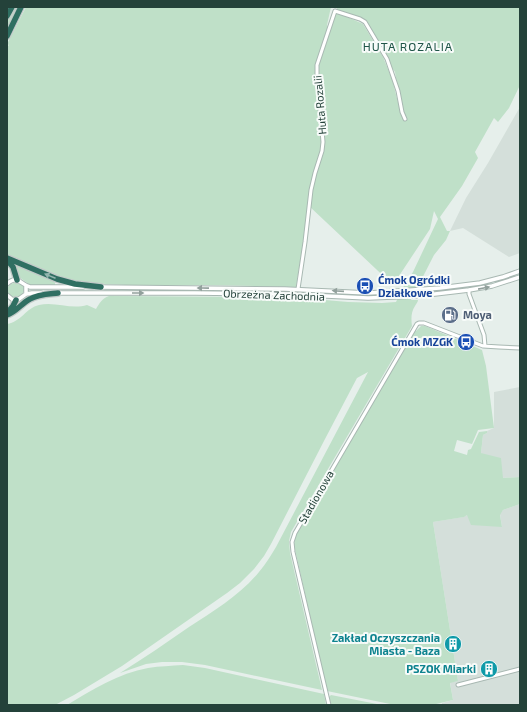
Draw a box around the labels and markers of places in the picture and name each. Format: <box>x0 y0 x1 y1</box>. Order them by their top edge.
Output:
place label: Ćmok Ogródki Działkowe <box>378 273 450 299</box>
bus stop icon: Ćmok Ogródki Działkowe <box>355 276 375 296</box>
fuel station icon: Moya <box>440 305 460 325</box>
place label: Moya <box>463 308 492 322</box>
bus stop icon: Ćmok MZGK <box>456 332 476 352</box>
place label: Ćmok MZGK <box>391 335 453 348</box>
place label: Zakład Oczyszczania Miasta - Baza <box>332 631 440 657</box>
building icon: Zakład Oczyszczania Miasta - Baza <box>443 634 463 654</box>
building icon: PSZOK Miarki <box>479 659 499 679</box>
place label: PSZOK Miarki <box>406 662 476 675</box>

